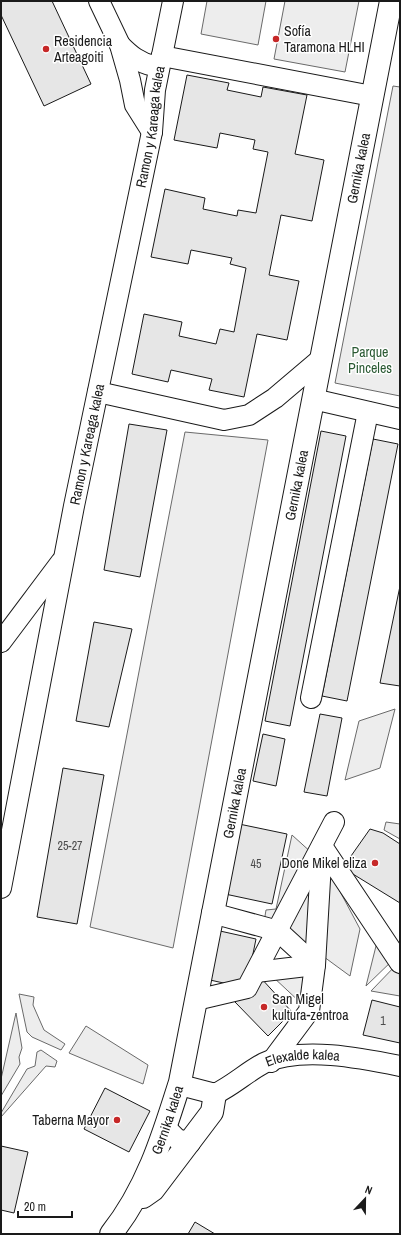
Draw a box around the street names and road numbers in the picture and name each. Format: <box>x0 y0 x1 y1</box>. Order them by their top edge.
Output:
street label: Ramon y Kareaga kalea <box>132 64 169 189</box>
street label: Gernika kalea <box>343 131 374 205</box>
street label: Ramon y Kareaga kalea <box>65 381 108 506</box>
street label: Gernika kalea <box>281 448 312 522</box>
street label: Gernika kalea <box>219 766 250 840</box>
street label: Elexalde kalea <box>263 1045 341 1071</box>
street label: Gernika kalea <box>147 1083 188 1157</box>

